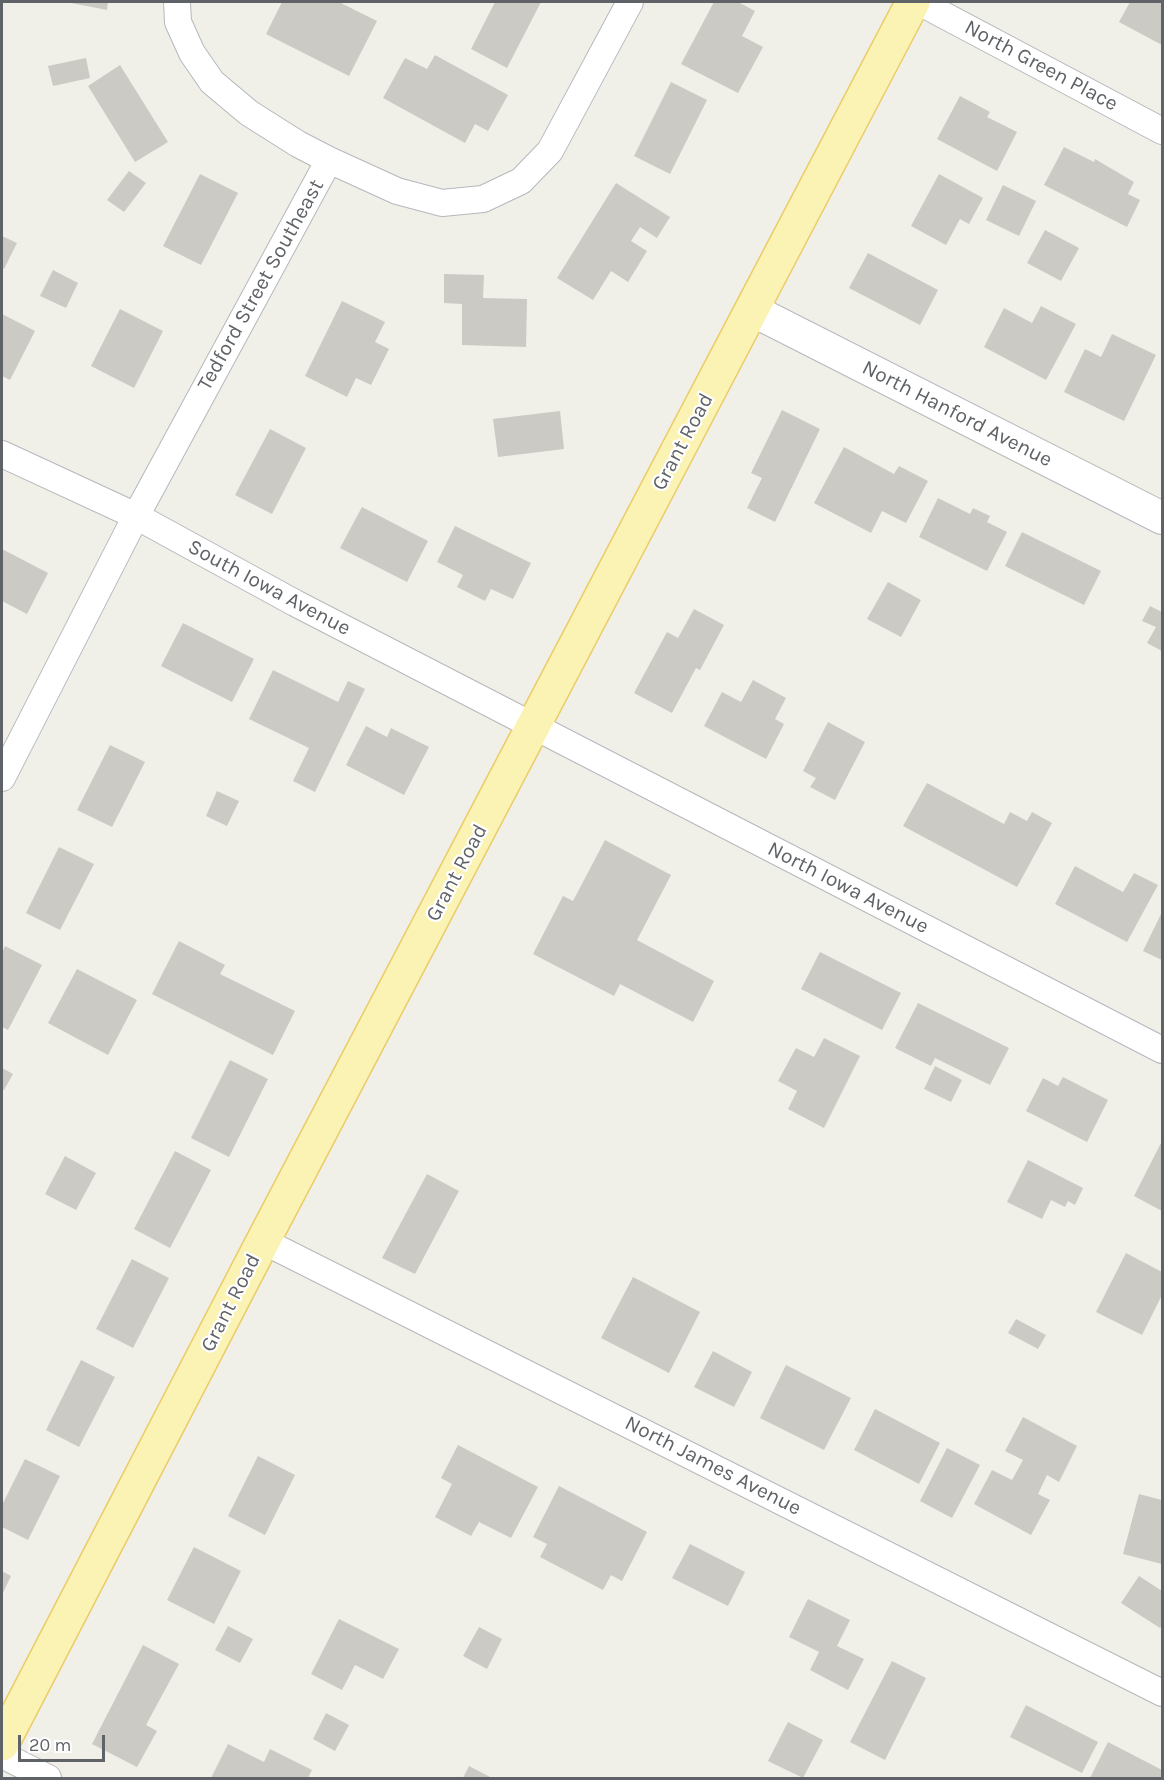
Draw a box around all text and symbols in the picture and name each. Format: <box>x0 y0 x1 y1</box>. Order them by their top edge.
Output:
street label: North Green Place <box>960 15 1122 117</box>
street label: Tedford Street Southeast <box>192 175 330 395</box>
street label: North Hanford Avenue <box>858 355 1056 473</box>
street label: Grant Road <box>647 389 719 495</box>
street label: South Iowa Avenue <box>183 534 355 642</box>
street label: Grant Road <box>421 820 493 926</box>
street label: North Iowa Avenue <box>763 837 933 939</box>
street label: Grant Road <box>196 1250 266 1356</box>
street label: North James Avenue <box>621 1411 805 1521</box>
scale bar <box>21 1723 108 1761</box>
text: 20 m <box>29 1734 71 1756</box>

